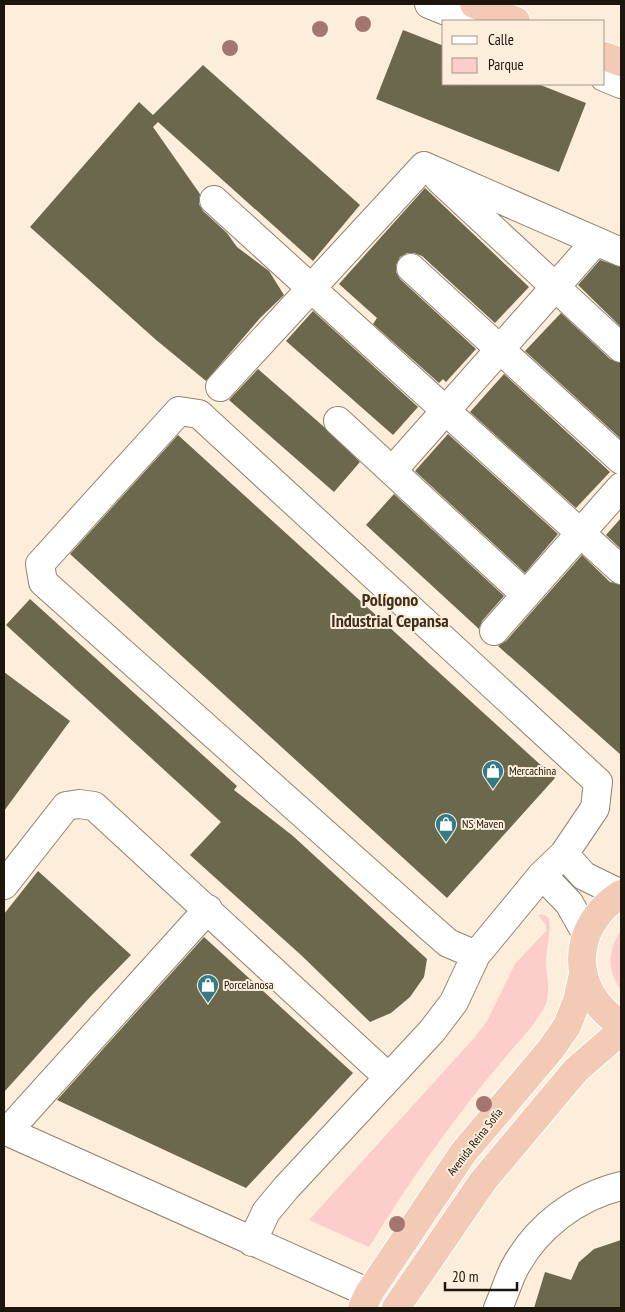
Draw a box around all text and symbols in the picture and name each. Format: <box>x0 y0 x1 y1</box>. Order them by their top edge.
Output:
legend <box>442 20 605 85</box>
text: Calle <box>488 30 514 49</box>
text: Parque <box>488 55 524 74</box>
district label: Polígono Industrial Cepansa <box>331 588 449 632</box>
shop icon: Mercachina <box>481 759 505 790</box>
place label: Mercachina <box>509 763 556 778</box>
shop icon: NS Maven <box>434 812 458 843</box>
place label: NS Maven <box>462 816 503 831</box>
shop icon: Porcelanosa <box>196 973 220 1004</box>
place label: Porcelanosa <box>224 977 274 992</box>
street label: Avenida Reina Sofía <box>444 1105 506 1178</box>
scale bar <box>445 1260 518 1292</box>
text: 20 m <box>452 1267 478 1286</box>

